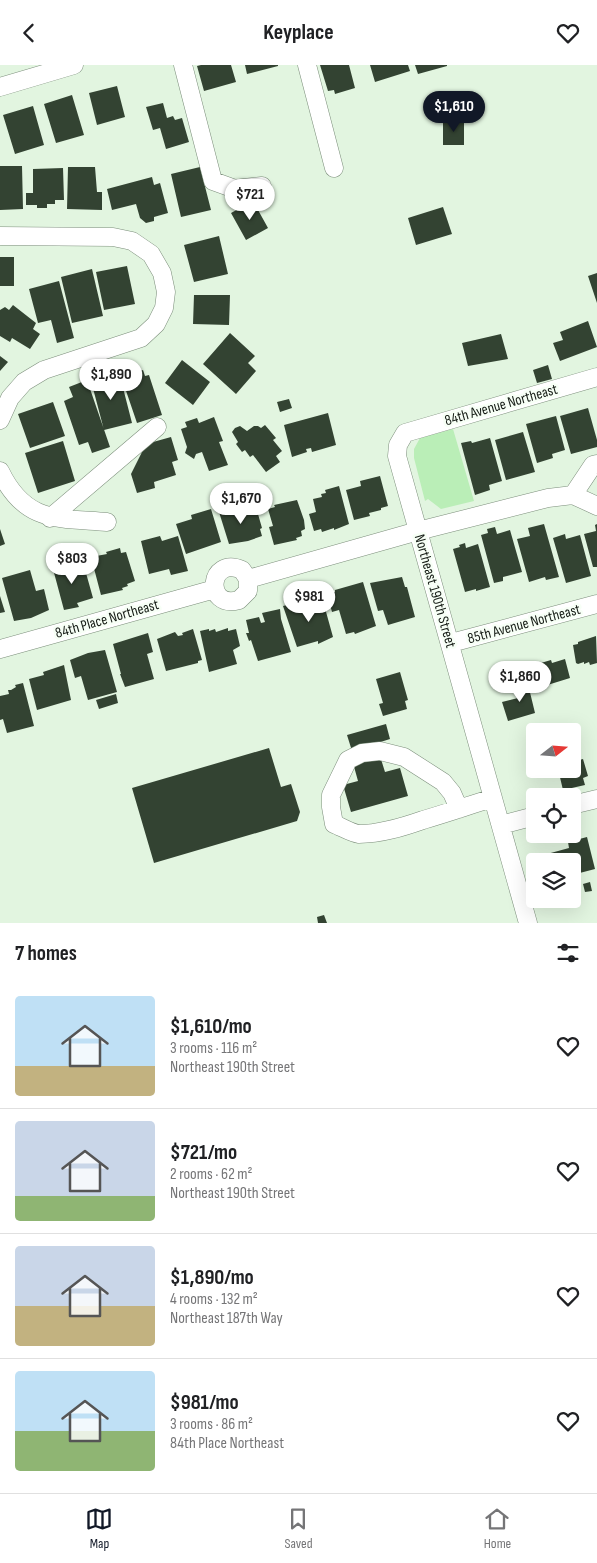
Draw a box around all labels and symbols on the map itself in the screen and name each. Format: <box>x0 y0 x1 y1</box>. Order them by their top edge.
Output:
pin: $1,610 <box>413 91 495 133</box>
pin: $721 <box>220 179 280 221</box>
pin: $1,890 <box>70 359 152 401</box>
street label: 84th Avenue Northeast <box>442 380 560 430</box>
pin: $1,670 <box>200 483 282 525</box>
street label: Northeast 190th Street <box>410 532 460 650</box>
pin: $803 <box>42 543 102 585</box>
pin: $981 <box>279 581 339 623</box>
street label: 84th Place Northeast <box>53 595 161 643</box>
street label: 85th Avenue Northeast <box>465 600 583 648</box>
pin: $1,860 <box>479 661 561 703</box>
north arrow <box>526 723 581 777</box>

